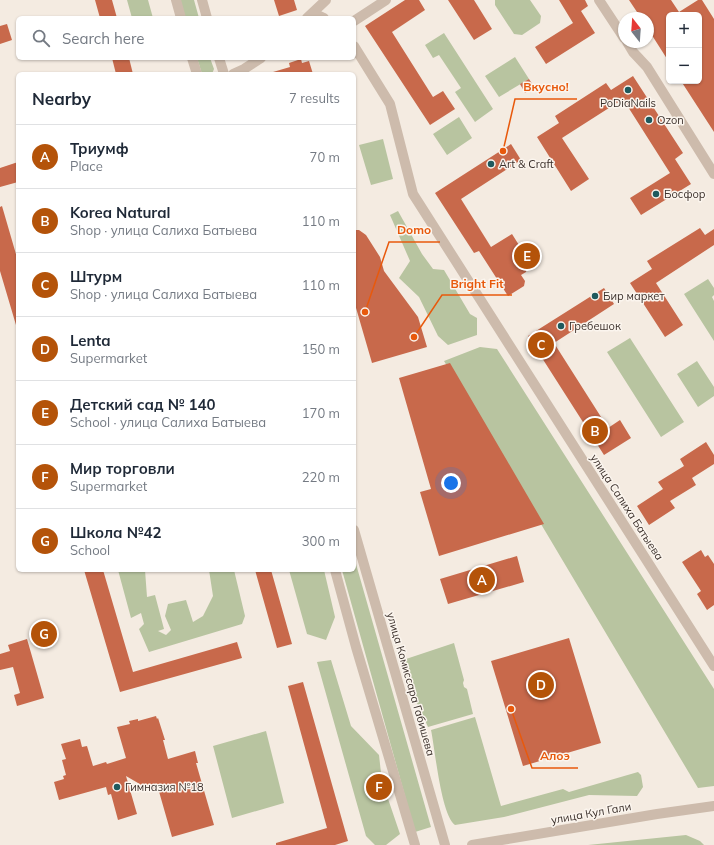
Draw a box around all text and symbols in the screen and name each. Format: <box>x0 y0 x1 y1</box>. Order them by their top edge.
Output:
north arrow <box>618 12 654 48</box>
map controls <box>666 12 702 84</box>
button: + <box>666 12 702 48</box>
search box <box>16 16 356 60</box>
icon: search <box>30 27 52 49</box>
text: Search here <box>62 29 144 48</box>
button: − <box>666 48 702 84</box>
callout: Вкусно! <box>515 75 577 99</box>
text: Вкусно! <box>523 79 569 94</box>
marker: PoDiaNails <box>623 85 633 95</box>
text: Nearby <box>32 88 91 109</box>
text: 7 results <box>289 90 340 106</box>
place label: PoDiaNails <box>600 96 656 110</box>
place label: Ozon <box>657 113 684 127</box>
marker: Ozon <box>644 115 654 125</box>
text: Триумф <box>70 139 129 158</box>
text: A <box>40 149 50 165</box>
text: 70 m <box>310 149 340 165</box>
place label: Art & Craft <box>499 157 554 171</box>
text: Place <box>70 158 103 174</box>
marker: Art & Craft <box>486 159 496 169</box>
place label: Босфор <box>664 187 706 201</box>
marker: Босфор <box>651 189 661 199</box>
text: Korea Natural <box>70 203 170 222</box>
text: B <box>41 213 49 229</box>
text: 110 m <box>302 213 340 229</box>
callout: Domo <box>389 218 440 242</box>
text: Shop · улица Салиха Батыева <box>70 222 257 238</box>
text: Domo <box>397 222 431 237</box>
pin: E <box>514 241 540 271</box>
text: Штурм <box>70 267 122 286</box>
callout: Bright Fit <box>442 271 512 295</box>
text: Bright Fit <box>450 276 504 291</box>
text: C <box>41 277 49 293</box>
text: 110 m <box>302 277 340 293</box>
text: Shop · улица Салиха Батыева <box>70 286 257 302</box>
place label: Бир маркет <box>603 289 664 303</box>
marker: Бир маркет <box>590 291 600 301</box>
place label: Гребешок <box>569 319 621 333</box>
marker: Гребешок <box>556 321 566 331</box>
pin: C <box>528 330 554 360</box>
text: Lenta <box>70 331 111 350</box>
text: D <box>40 341 50 357</box>
text: 150 m <box>302 341 340 357</box>
text: Supermarket <box>70 350 147 366</box>
text: Детский сад № 140 <box>70 395 216 414</box>
text: E <box>41 405 49 421</box>
text: 170 m <box>302 405 340 421</box>
text: School · улица Салиха Батыева <box>70 414 266 430</box>
pin: B <box>582 416 608 446</box>
street label: улица Салиха Батыева <box>587 451 667 563</box>
text: Мир торговли <box>70 459 175 478</box>
text: F <box>41 469 49 485</box>
text: 220 m <box>302 469 340 485</box>
your location <box>441 473 461 493</box>
text: Supermarket <box>70 478 147 494</box>
text: Школа №42 <box>70 523 161 542</box>
text: G <box>40 533 50 549</box>
text: 300 m <box>302 533 340 549</box>
text: School <box>70 542 110 558</box>
pin: A <box>469 565 495 595</box>
street label: улица Комиссара Габишева <box>384 611 438 757</box>
pin: G <box>31 619 57 649</box>
pin: D <box>528 670 554 700</box>
callout: Алоэ <box>532 744 578 768</box>
text: Алоэ <box>540 748 570 763</box>
pin: F <box>366 772 392 802</box>
place label: Гимназия №18 <box>125 780 204 794</box>
marker: Гимназия №18 <box>112 782 122 792</box>
street label: улица Кул Гали <box>550 799 632 827</box>

